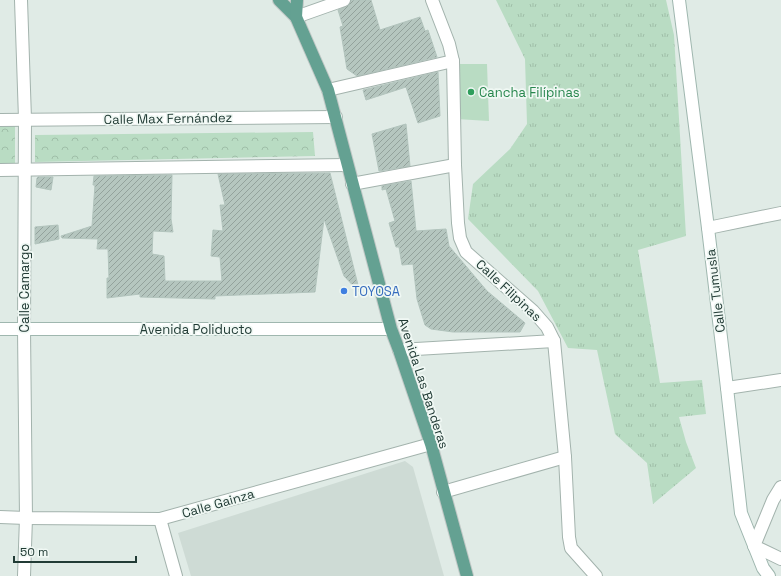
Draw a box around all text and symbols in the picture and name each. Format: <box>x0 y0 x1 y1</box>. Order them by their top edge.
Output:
place label: Cancha Filípinas <box>479 84 580 101</box>
marker: Cancha Filípinas <box>466 87 476 97</box>
street label: Calle Max Fernández <box>104 109 233 128</box>
street label: Calle Camargo <box>16 244 33 332</box>
street label: Calle Tumusla <box>702 248 729 334</box>
street label: Calle Filipinas <box>472 256 545 325</box>
place label: TOYOSA <box>352 283 400 300</box>
marker: TOYOSA <box>339 286 349 296</box>
street label: Avenida Las Banderas <box>394 316 453 451</box>
street label: Avenida Poliducto <box>140 321 252 338</box>
street label: Calle Gainza <box>180 485 257 522</box>
scale bar <box>14 538 136 564</box>
text: 50 m <box>20 544 48 560</box>

